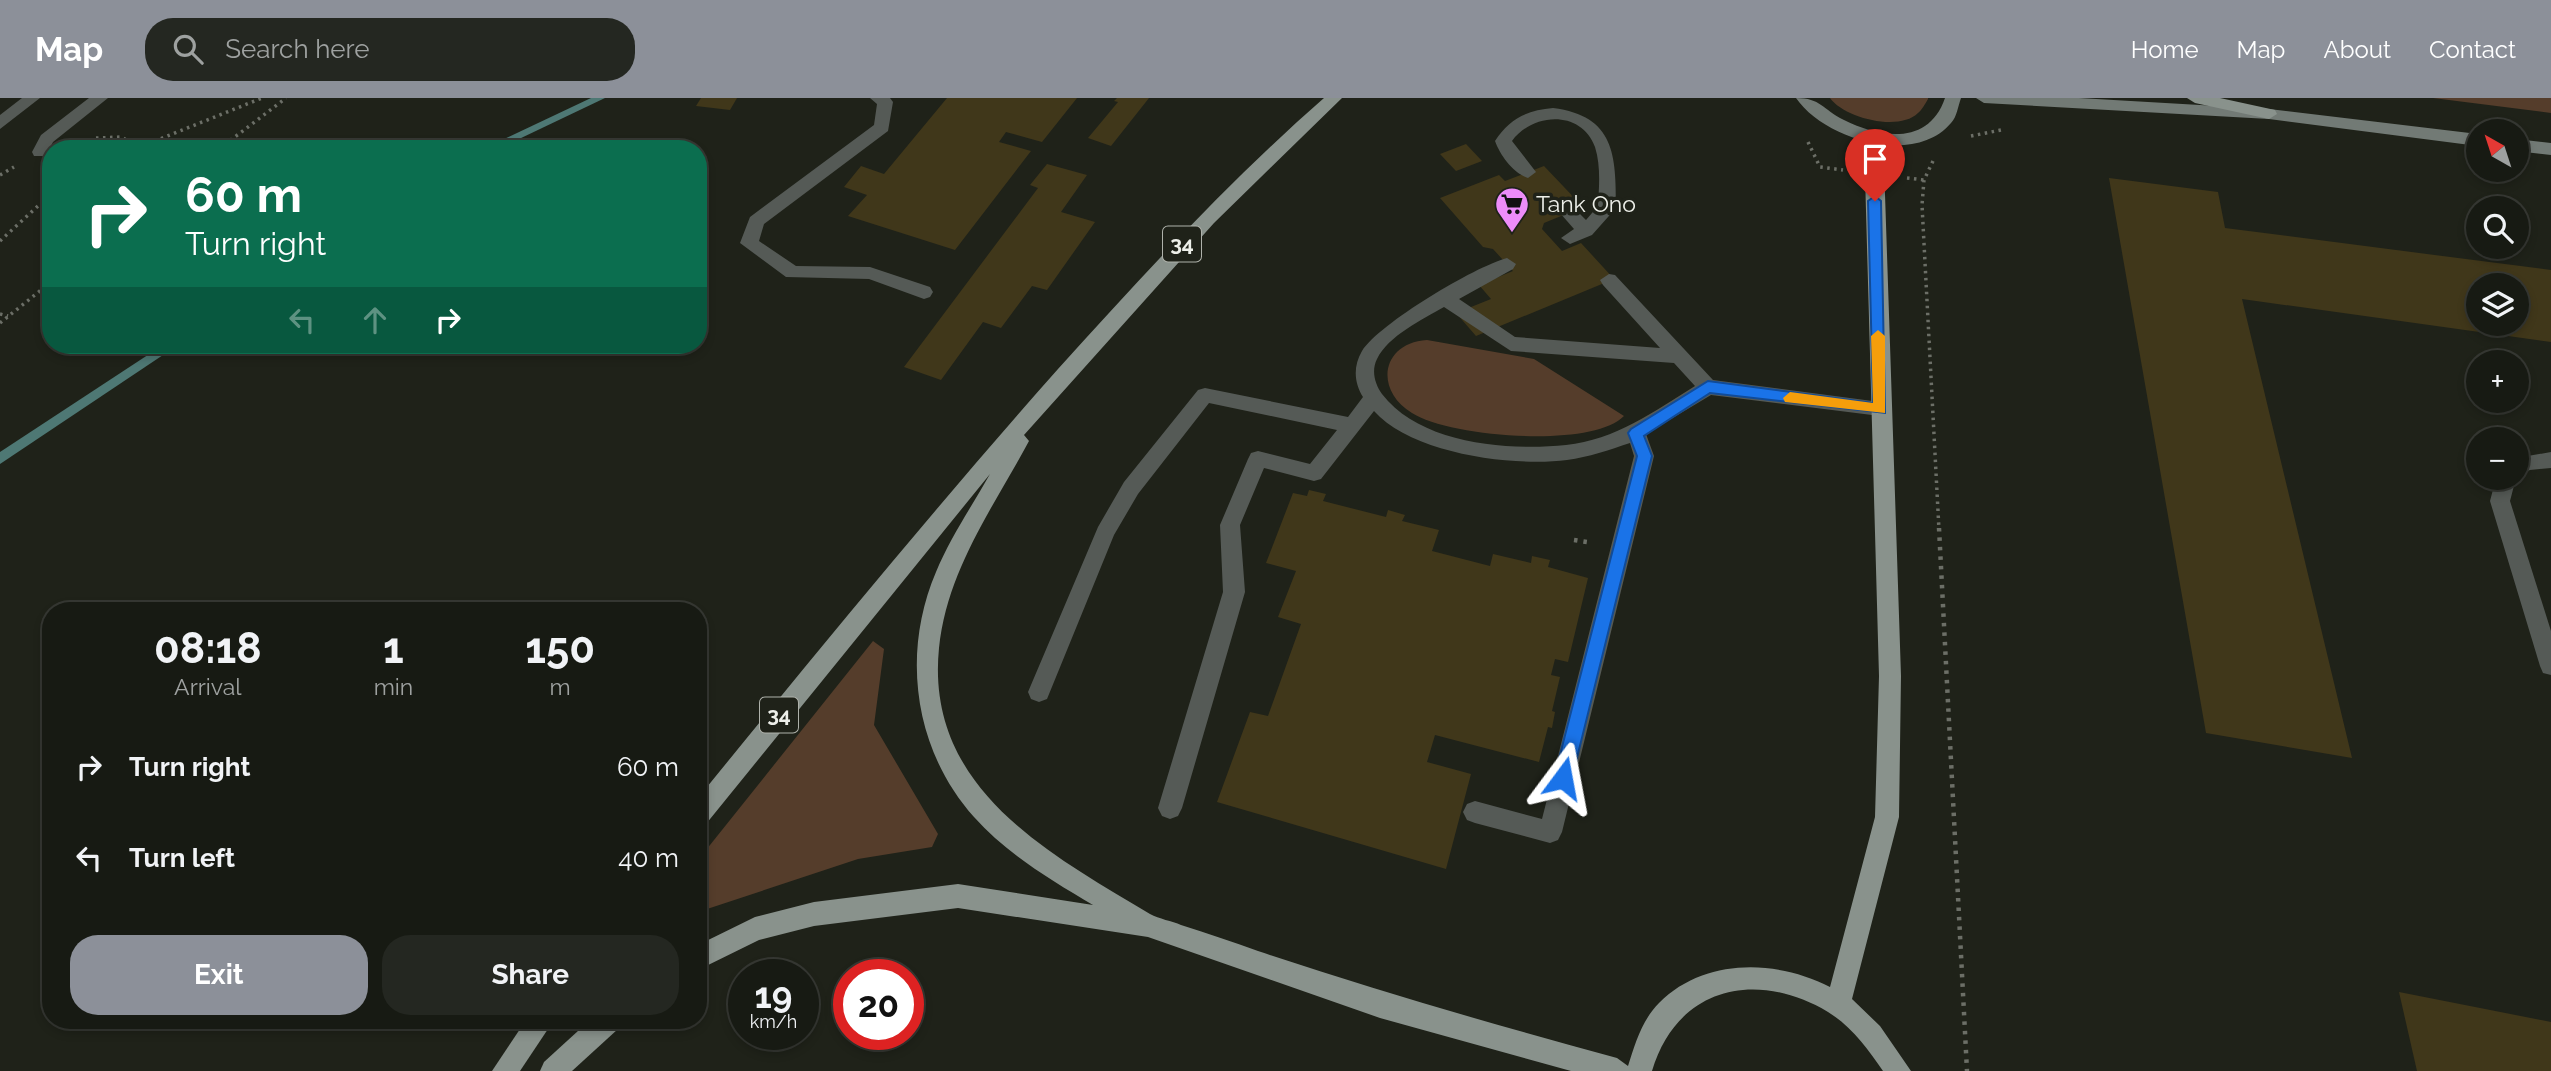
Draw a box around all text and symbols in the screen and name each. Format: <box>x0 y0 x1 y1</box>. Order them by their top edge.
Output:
search box <box>145 18 635 81</box>
text: Map <box>35 30 103 69</box>
icon: search <box>169 30 207 68</box>
text: Search here <box>225 34 370 64</box>
text: Home <box>2131 35 2199 64</box>
text: Map <box>2237 35 2285 64</box>
text: About <box>2323 35 2391 64</box>
text: Contact <box>2429 35 2516 64</box>
north arrow <box>2466 119 2529 182</box>
map controls <box>2466 119 2529 490</box>
pin <box>1845 129 1905 201</box>
icon: arrive <box>1856 140 1894 178</box>
text: 60 m <box>185 166 302 223</box>
icon: right <box>70 168 161 259</box>
supermarket icon: Tank Ono <box>1493 185 1531 234</box>
place label: Tank Ono <box>1536 190 1636 217</box>
button: search <box>2466 196 2529 259</box>
text: Turn right <box>185 225 326 262</box>
road number: 34 <box>1163 226 1201 262</box>
button: layers <box>2466 273 2529 336</box>
icon: left <box>283 301 321 339</box>
icon: ahead <box>356 301 394 339</box>
icon: right <box>429 301 467 339</box>
button: + <box>2466 350 2529 413</box>
button: − <box>2466 427 2529 490</box>
text: 08:18 <box>154 624 262 673</box>
text: 1 <box>383 624 404 673</box>
text: 150 <box>525 624 595 673</box>
text: Arrival <box>174 673 242 700</box>
text: min <box>374 673 413 700</box>
text: m <box>550 673 571 700</box>
road number: 34 <box>760 698 798 732</box>
position arrow <box>1526 741 1600 815</box>
icon: right <box>70 748 108 786</box>
text: Turn right <box>129 752 250 782</box>
text: 60 m <box>617 752 679 782</box>
icon: left <box>70 839 108 877</box>
text: Turn left <box>129 843 235 873</box>
text: 40 m <box>618 843 679 873</box>
button: Exit <box>70 935 368 1015</box>
button: Share <box>382 935 679 1015</box>
speed limit sign: 20 <box>833 959 924 1050</box>
text: 19 <box>755 975 792 1016</box>
text: km/h <box>750 1011 797 1032</box>

